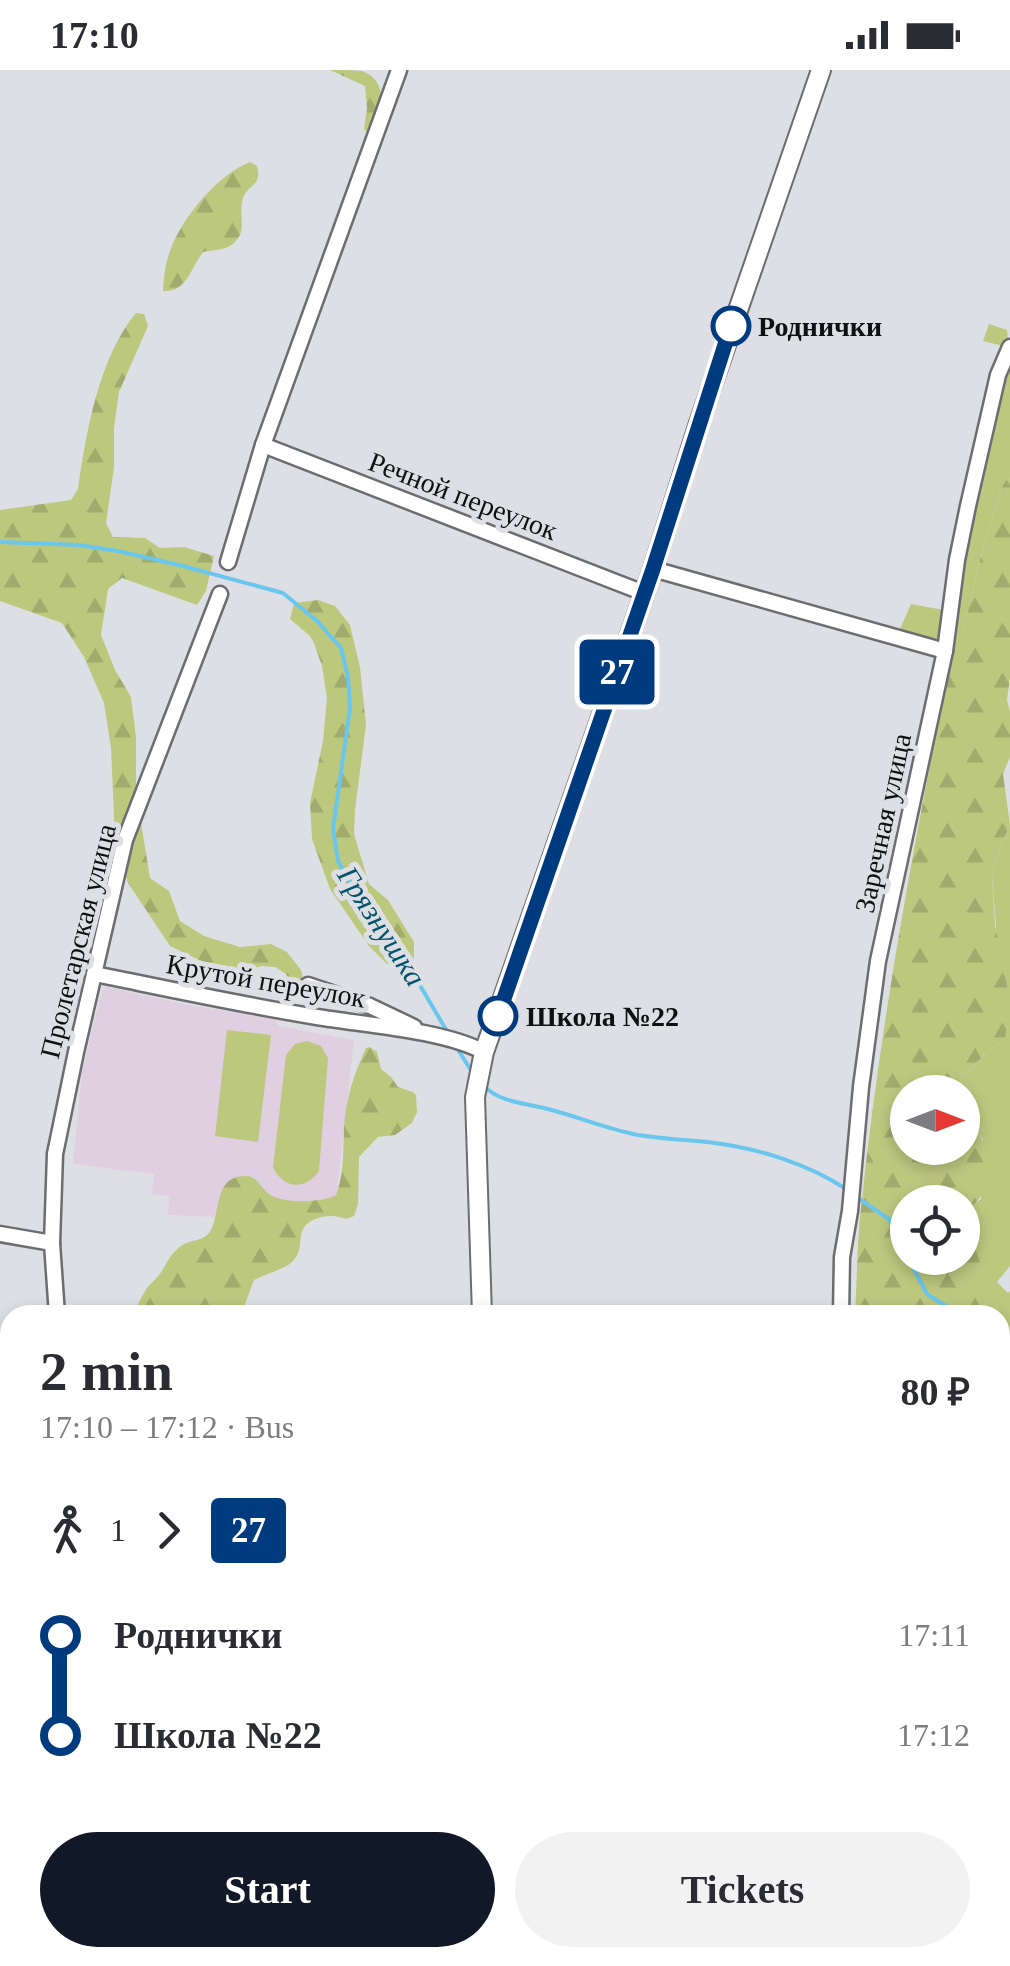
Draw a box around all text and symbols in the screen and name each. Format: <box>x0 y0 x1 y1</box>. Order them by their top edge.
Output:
text: 17:10 <box>50 14 139 56</box>
marker: Роднички <box>712 307 750 345</box>
place label: Роднички <box>758 311 882 342</box>
street label: Речной переулок <box>364 446 562 546</box>
line badge: 27 <box>572 640 662 704</box>
text: 27 <box>600 653 635 692</box>
street label: Заречная улица <box>849 730 917 916</box>
street label: Пролетарская улица <box>34 820 122 1061</box>
water label: Грязнушка <box>331 859 433 992</box>
street label: Крутой переулок <box>164 948 368 1014</box>
marker: Школа №22 <box>479 997 517 1035</box>
place label: Школа №22 <box>526 1001 679 1032</box>
north arrow <box>890 1075 980 1165</box>
map controls <box>890 1075 980 1275</box>
button: locate <box>890 1185 980 1275</box>
text: 2 min <box>40 1341 173 1402</box>
text: 80 ₽ <box>900 1371 970 1413</box>
text: 17:10 – 17:12 · Bus <box>40 1409 294 1445</box>
icon: walk <box>40 1503 95 1558</box>
icon: forward <box>141 1503 196 1558</box>
text: 27 <box>231 1511 266 1550</box>
text: 1 <box>110 1512 126 1548</box>
text: Роднички <box>114 1614 282 1656</box>
text: 17:11 <box>898 1617 970 1653</box>
text: Школа №22 <box>114 1714 322 1756</box>
text: 17:12 <box>897 1717 970 1753</box>
button: Start <box>40 1832 495 1947</box>
button: Tickets <box>515 1832 970 1947</box>

